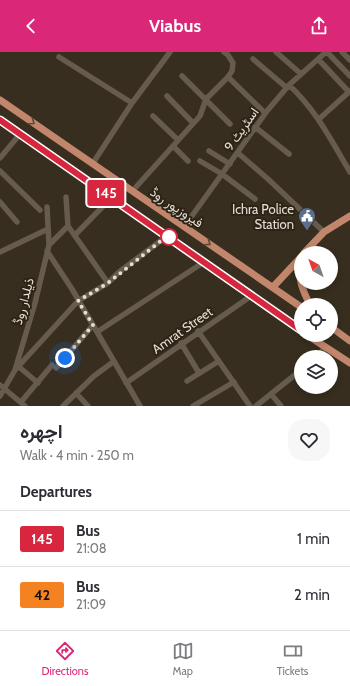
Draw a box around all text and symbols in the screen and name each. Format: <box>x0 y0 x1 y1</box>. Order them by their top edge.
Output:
icon: back <box>20 15 42 37</box>
text: Viabus <box>149 15 201 37</box>
icon: share <box>308 15 330 37</box>
street label: اسٹریٹ 9 <box>220 104 262 154</box>
one-way arrow <box>28 117 35 125</box>
line badge: 145 <box>83 180 129 206</box>
text: 145 <box>95 184 117 202</box>
street label: فیروزپور روڈ <box>146 184 207 232</box>
place label: Ichra Police Station <box>232 201 294 232</box>
public building icon: Ichra Police Station <box>297 206 317 231</box>
unlabelled marker <box>160 228 178 246</box>
one-way arrow <box>204 238 211 246</box>
north arrow <box>294 246 338 290</box>
map controls <box>294 246 338 394</box>
street label: ذیلدار روڈ <box>9 276 38 326</box>
button: locate <box>294 298 338 342</box>
street label: Amrat Street <box>149 303 216 357</box>
your location <box>55 348 75 368</box>
button: layers <box>294 350 338 394</box>
button: heart <box>288 419 330 461</box>
text: اچھرہ <box>20 420 63 443</box>
text: Walk · 4 min · 250 m <box>20 447 134 463</box>
text: Departures <box>20 483 92 501</box>
text: Bus <box>76 522 100 540</box>
text: 145 <box>31 530 53 548</box>
text: 1 min <box>297 530 330 548</box>
text: 21:08 <box>76 540 107 556</box>
text: Bus <box>76 578 100 596</box>
text: 42 <box>34 586 50 604</box>
text: 2 min <box>294 586 330 604</box>
text: 21:09 <box>76 596 106 612</box>
tab: Directions <box>42 640 89 678</box>
tab: Map <box>172 640 194 678</box>
tab: Tickets <box>277 640 308 678</box>

